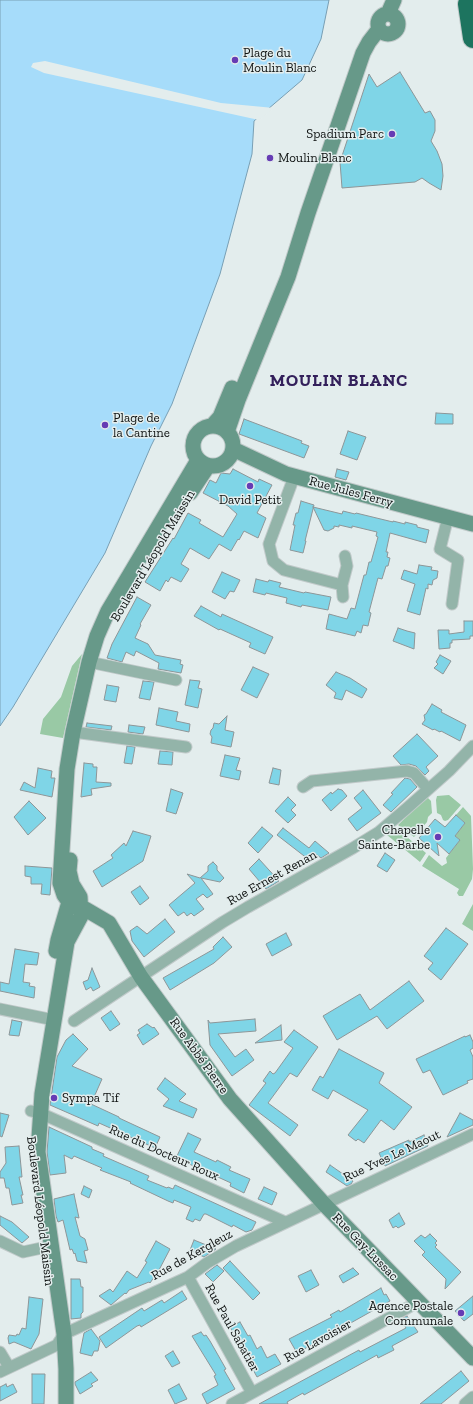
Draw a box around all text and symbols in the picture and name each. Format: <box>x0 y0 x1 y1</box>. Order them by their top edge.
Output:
place label: Plage du Moulin Blanc <box>243 45 317 76</box>
marker: Plage du Moulin Blanc <box>230 55 240 65</box>
place label: Spadium Parc <box>306 126 384 142</box>
marker: Spadium Parc <box>387 129 397 139</box>
place label: Moulin Blanc <box>278 150 352 166</box>
marker: Moulin Blanc <box>265 153 275 163</box>
district label: MOULIN BLANC <box>270 371 408 391</box>
place label: Plage de la Cantine <box>113 410 170 441</box>
marker: Plage de la Cantine <box>100 420 110 430</box>
street label: Rue Jules Ferry <box>307 473 395 511</box>
marker: David Petit <box>245 481 255 491</box>
street label: Boulevard Léopold Maissin <box>108 487 198 625</box>
place label: David Petit <box>219 492 281 508</box>
place label: Chapelle Sainte-Barbe <box>358 822 430 853</box>
marker: Chapelle Sainte-Barbe <box>433 832 443 842</box>
street label: Rue Ernest Renan <box>225 847 319 909</box>
street label: Rue Abbé Pierre <box>166 1015 232 1097</box>
place label: Sympa Tif <box>62 1090 119 1106</box>
marker: Sympa Tif <box>49 1093 59 1103</box>
street label: Rue du Docteur Roux <box>107 1122 221 1184</box>
street label: Rue Yves Le Maout <box>341 1127 443 1185</box>
street label: Boulevard Léopold Maissin <box>23 1135 57 1287</box>
street label: Rue Gay-Lussac <box>329 1210 401 1284</box>
street label: Rue de Kergleuz <box>149 1226 235 1284</box>
street label: Rue Paul Sabatier <box>201 1281 263 1375</box>
place label: Agence Postale Communale <box>369 1298 453 1329</box>
marker: Agence Postale Communale <box>456 1308 466 1318</box>
street label: Rue Lavoisier <box>281 1316 355 1366</box>

